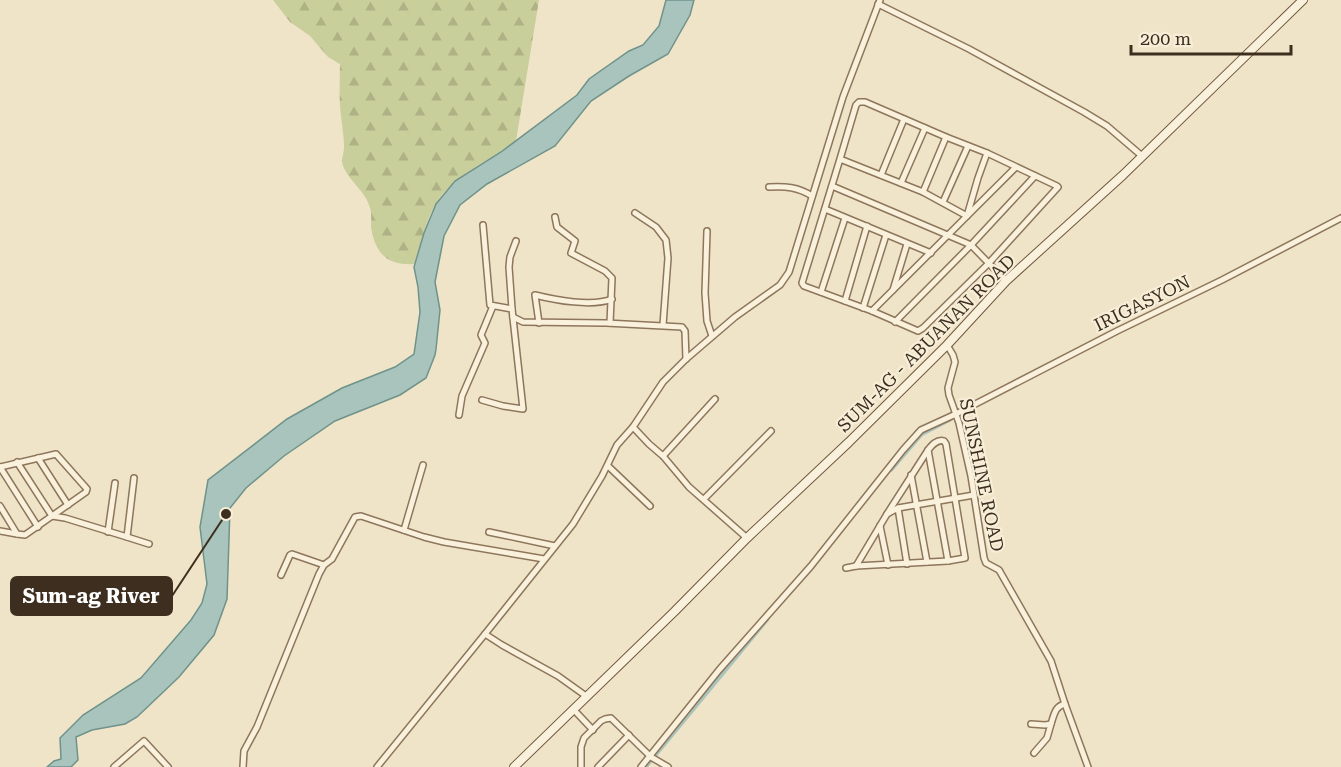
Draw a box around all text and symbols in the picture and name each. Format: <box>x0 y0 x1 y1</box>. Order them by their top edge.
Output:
scale bar <box>1131 18 1292 56</box>
text: 200 m <box>1140 28 1191 49</box>
street label: SUM-AG - ABUANAN ROAD <box>833 250 1019 436</box>
street label: IRIGASYON <box>1091 271 1193 335</box>
street label: SUNSHINE ROAD <box>955 396 1009 554</box>
callout: Sum-ag River <box>11 577 172 615</box>
text: Sum-ag River <box>22 584 160 608</box>

